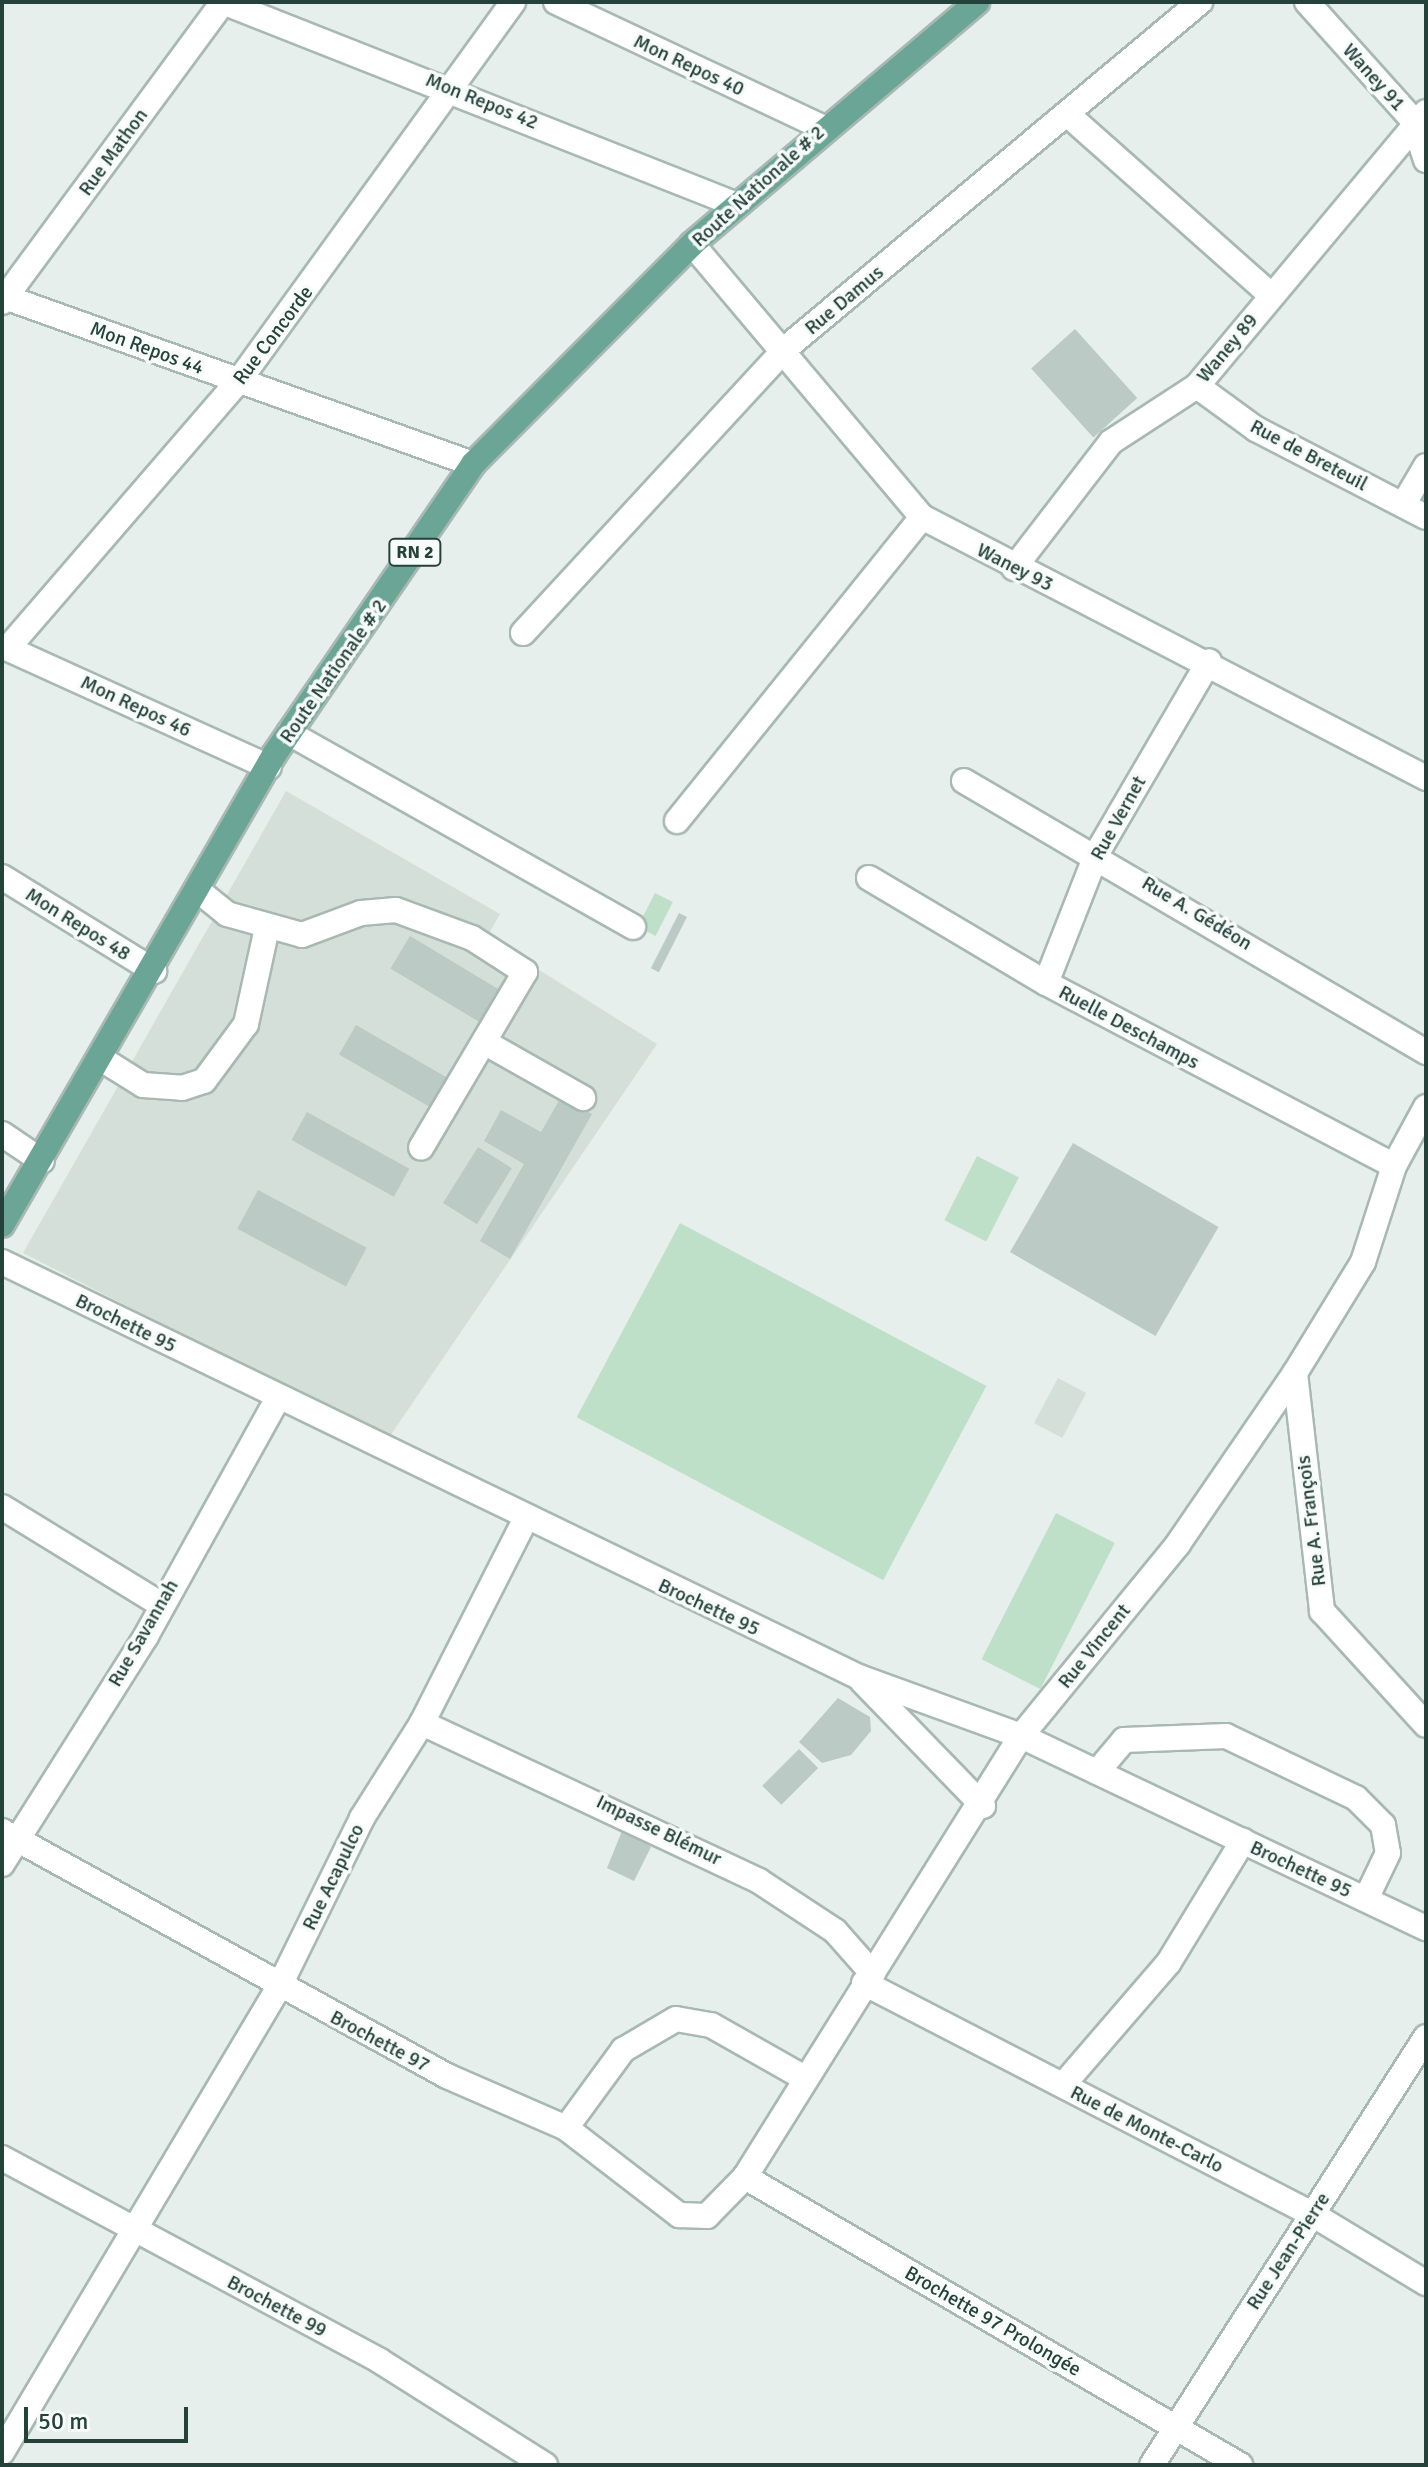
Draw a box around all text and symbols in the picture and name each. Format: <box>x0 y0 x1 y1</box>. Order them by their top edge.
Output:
street label: Mon Repos 40 <box>630 29 748 101</box>
street label: Waney 91 <box>1338 38 1410 116</box>
street label: Mon Repos 42 <box>422 68 542 134</box>
street label: Rue Mathon <box>73 104 153 200</box>
street label: Route Nationale # 2 <box>687 120 829 252</box>
street label: Rue Damus <box>800 260 888 340</box>
street label: Rue Concorde <box>228 281 318 389</box>
street label: Waney 89 <box>1191 309 1263 387</box>
street label: Mon Repos 44 <box>87 316 207 380</box>
street label: Rue de Breteuil <box>1246 414 1372 496</box>
road number: RN 2 <box>387 538 443 566</box>
street label: Waney 93 <box>973 538 1057 596</box>
street label: Route Nationale # 2 <box>274 594 392 748</box>
street label: Mon Repos 46 <box>77 670 195 742</box>
street label: Rue Vernet <box>1085 772 1151 864</box>
street label: Rue A. Gédéon <box>1138 871 1256 955</box>
street label: Mon Repos 48 <box>21 882 135 966</box>
street label: Ruelle Deschamps <box>1055 980 1203 1074</box>
street label: Brochette 95 <box>72 1288 180 1358</box>
street label: Rue A. François <box>1291 1454 1331 1588</box>
street label: Brochette 95 <box>654 1573 764 1641</box>
street label: Rue Savannah <box>103 1575 183 1691</box>
street label: Rue Vincent <box>1053 1599 1135 1693</box>
street label: Impasse Blémur <box>592 1789 726 1871</box>
street label: Rue Acapulco <box>297 1820 369 1934</box>
street label: Brochette 95 <box>1246 1835 1356 1903</box>
street label: Brochette 97 <box>326 2005 434 2077</box>
street label: Rue de Monte-Carlo <box>1066 2080 1228 2178</box>
street label: Rue Jean-Pierre <box>1241 2188 1335 2314</box>
street label: Brochette 97 Prolongée <box>901 2261 1085 2381</box>
street label: Brochette 99 <box>223 2270 331 2342</box>
scale bar <box>28 2391 192 2441</box>
text: 50 m <box>38 2406 88 2436</box>

